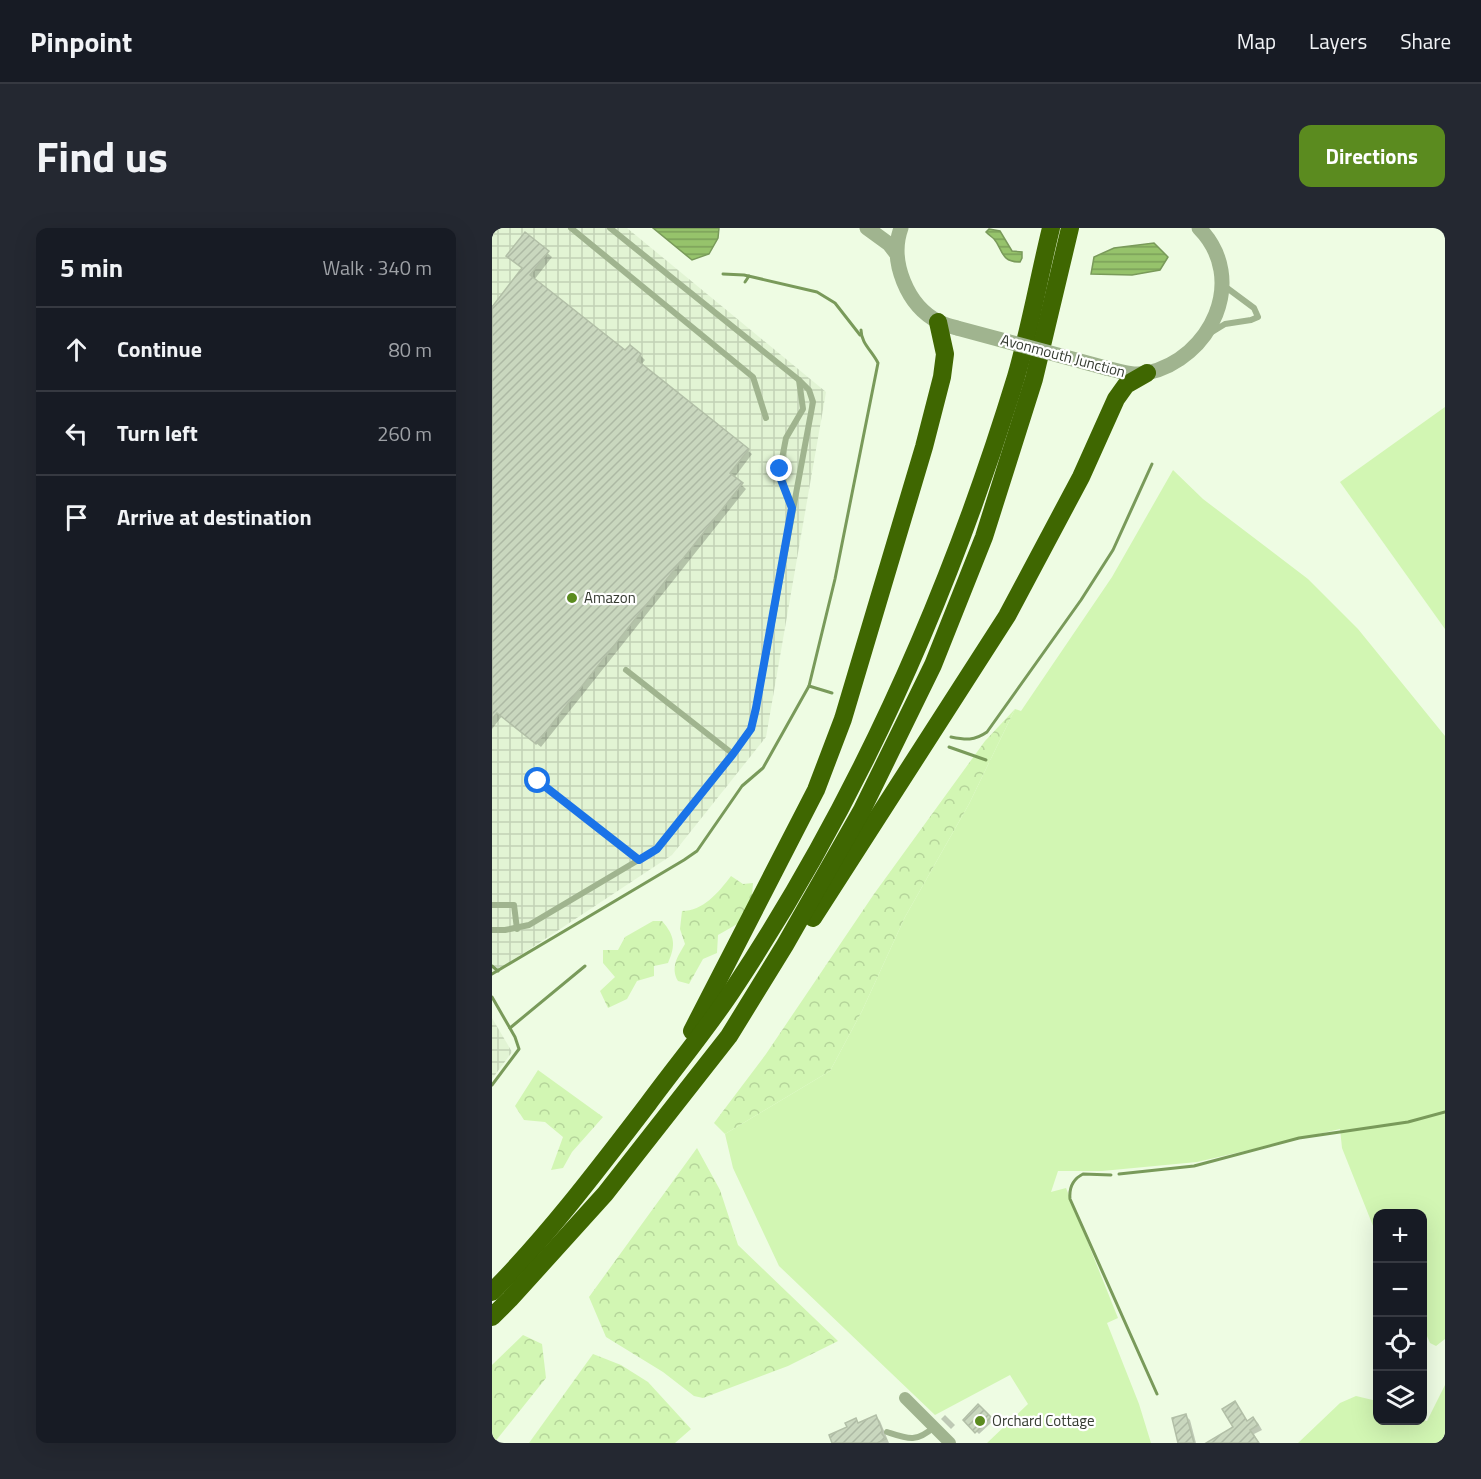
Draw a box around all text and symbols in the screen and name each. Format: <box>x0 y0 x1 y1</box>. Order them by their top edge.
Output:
text: Pinpoint <box>30 20 132 63</box>
text: Map <box>1237 25 1276 57</box>
text: Layers <box>1309 25 1367 57</box>
text: Share <box>1400 25 1451 57</box>
text: Find us <box>36 124 168 188</box>
button: Directions <box>1299 125 1445 187</box>
text: 5 min <box>60 248 123 287</box>
text: Walk · 340 m <box>323 252 432 283</box>
street label: Avonmouth Junction <box>998 328 1128 383</box>
text: Continue <box>117 332 202 366</box>
icon: ahead <box>60 333 93 366</box>
text: 80 m <box>388 334 432 365</box>
text: Turn left <box>117 416 198 450</box>
icon: left <box>60 417 93 450</box>
text: 260 m <box>377 418 432 449</box>
route end <box>766 455 792 481</box>
text: Arrive at destination <box>117 500 312 534</box>
icon: arrive <box>60 501 93 534</box>
place label: Amazon <box>584 586 636 609</box>
marker: Amazon <box>565 591 579 605</box>
route start <box>524 767 550 793</box>
map controls <box>1373 1209 1427 1425</box>
button: + <box>1373 1209 1427 1263</box>
button: − <box>1373 1263 1427 1317</box>
button: locate <box>1373 1317 1427 1371</box>
button: layers <box>1373 1371 1427 1425</box>
place label: Orchard Cottage <box>992 1409 1094 1432</box>
marker: Orchard Cottage <box>973 1414 987 1428</box>

